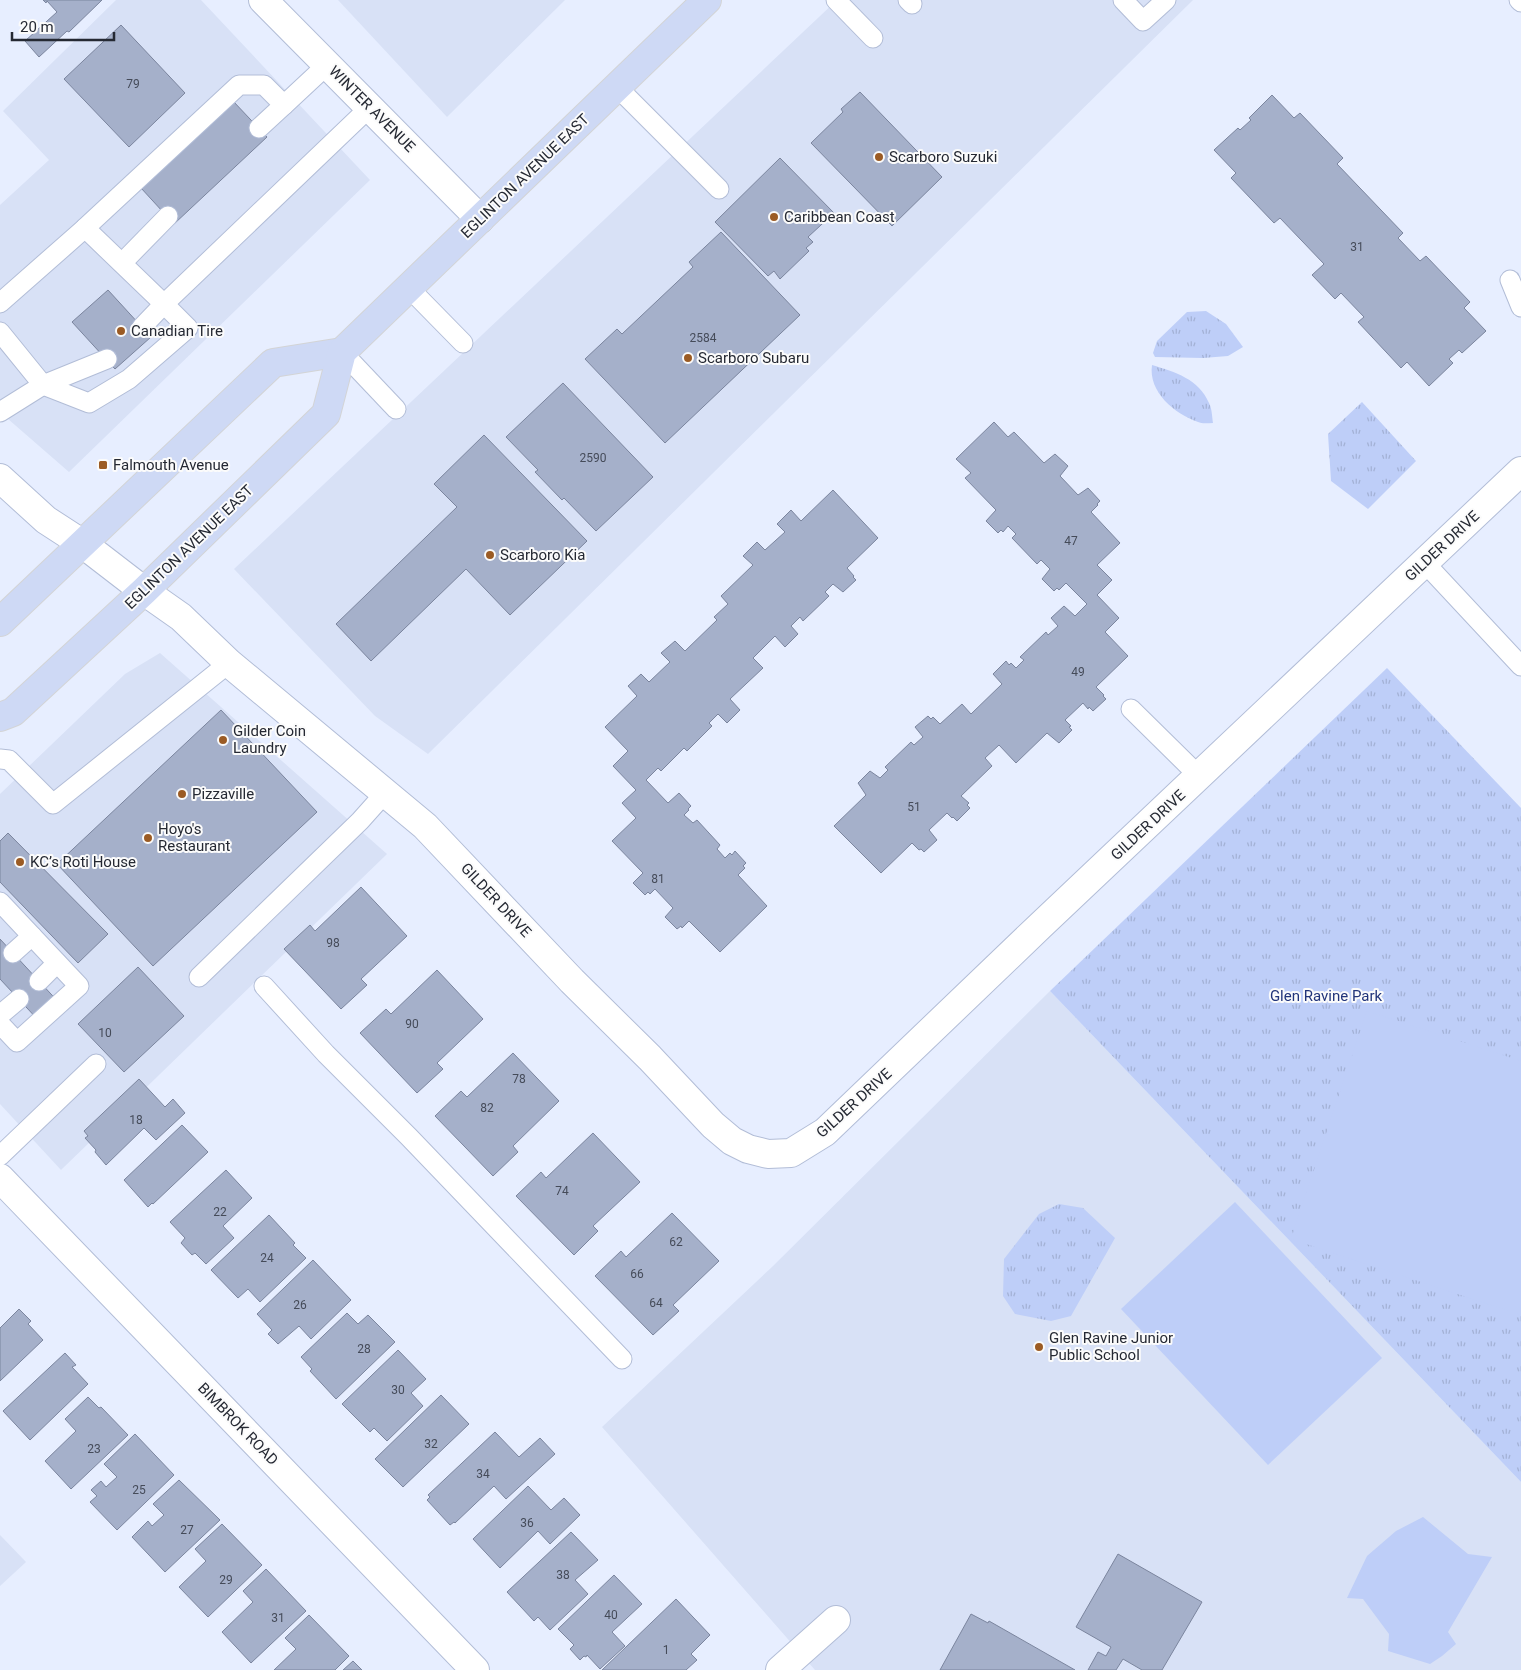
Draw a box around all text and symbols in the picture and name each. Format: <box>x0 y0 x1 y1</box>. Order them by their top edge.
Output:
scale bar <box>12 10 115 42</box>
text: 20 m <box>20 18 54 36</box>
street label: WINTER AVENUE <box>325 62 419 156</box>
house number: 79 <box>126 77 140 91</box>
street label: EGLINTON AVENUE EAST <box>457 110 593 242</box>
place label: Scarboro Suzuki <box>889 148 997 166</box>
marker: Scarboro Suzuki <box>873 151 885 163</box>
place label: Caribbean Coast <box>784 208 895 226</box>
marker: Caribbean Coast <box>768 211 780 223</box>
house number: 31 <box>1350 240 1364 254</box>
place label: Canadian Tire <box>131 322 223 340</box>
marker: Canadian Tire <box>115 325 127 337</box>
house number: 2584 <box>690 331 717 345</box>
place label: Scarboro Subaru <box>698 349 809 367</box>
marker: Scarboro Subaru <box>682 352 694 364</box>
house number: 2590 <box>580 451 607 465</box>
place label: Falmouth Avenue <box>113 456 229 474</box>
marker: Falmouth Avenue <box>97 459 109 471</box>
street label: EGLINTON AVENUE EAST <box>121 481 257 613</box>
street label: GILDER DRIVE <box>1401 507 1483 585</box>
house number: 47 <box>1064 534 1078 548</box>
place label: Scarboro Kia <box>500 546 585 564</box>
marker: Scarboro Kia <box>484 549 496 561</box>
house number: 49 <box>1071 665 1085 679</box>
place label: Gilder Coin Laundry <box>233 722 306 757</box>
marker: Gilder Coin Laundry <box>217 734 229 746</box>
place label: Pizzaville <box>192 785 254 803</box>
street label: GILDER DRIVE <box>1107 786 1189 864</box>
marker: Pizzaville <box>176 788 188 800</box>
house number: 51 <box>907 800 921 814</box>
place label: Hoyo's Restaurant <box>158 820 231 855</box>
marker: Hoyo's Restaurant <box>142 832 154 844</box>
place label: KC’s Roti House <box>30 853 136 871</box>
marker: KC’s Roti House <box>14 856 26 868</box>
street label: GILDER DRIVE <box>457 859 535 941</box>
house number: 81 <box>651 872 665 886</box>
house number: 98 <box>326 936 340 950</box>
park label: Glen Ravine Park <box>1270 987 1383 1005</box>
house number: 90 <box>405 1017 419 1031</box>
house number: 10 <box>98 1026 112 1040</box>
street label: GILDER DRIVE <box>813 1064 896 1141</box>
house number: 78 <box>512 1072 526 1086</box>
house number: 82 <box>480 1101 494 1115</box>
house number: 18 <box>129 1113 143 1127</box>
house number: 74 <box>555 1184 569 1198</box>
house number: 22 <box>213 1205 227 1219</box>
house number: 62 <box>669 1235 683 1249</box>
house number: 24 <box>260 1251 274 1265</box>
house number: 66 <box>630 1267 644 1281</box>
house number: 64 <box>649 1296 663 1310</box>
house number: 26 <box>293 1298 307 1312</box>
place label: Glen Ravine Junior Public School <box>1049 1329 1173 1364</box>
marker: Glen Ravine Junior Public School <box>1033 1341 1045 1353</box>
house number: 28 <box>357 1342 371 1356</box>
street label: BIMBROK ROAD <box>194 1379 282 1469</box>
house number: 30 <box>391 1383 405 1397</box>
house number: 32 <box>424 1437 438 1451</box>
house number: 23 <box>87 1442 101 1456</box>
house number: 34 <box>476 1467 490 1481</box>
house number: 25 <box>132 1483 146 1497</box>
house number: 36 <box>520 1516 534 1530</box>
house number: 27 <box>180 1523 194 1537</box>
house number: 38 <box>556 1568 570 1582</box>
house number: 29 <box>219 1573 233 1587</box>
house number: 40 <box>604 1608 618 1622</box>
house number: 31 <box>271 1611 285 1625</box>
house number: 1 <box>663 1643 669 1657</box>

